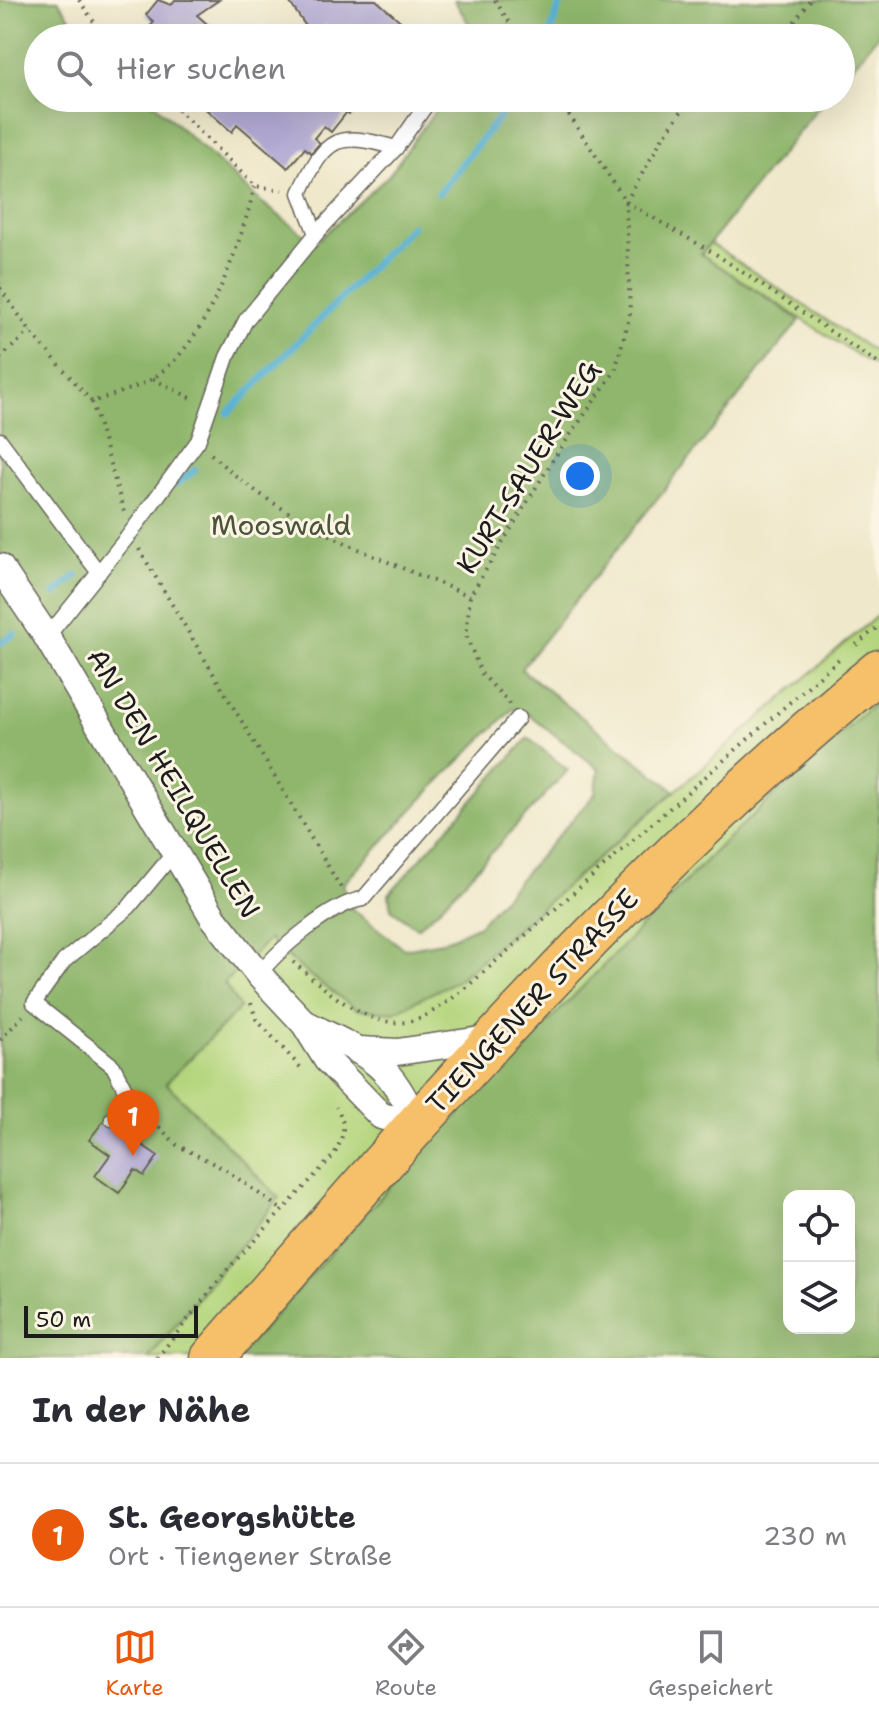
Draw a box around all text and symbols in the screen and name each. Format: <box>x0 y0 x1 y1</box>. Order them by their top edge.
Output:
search box <box>24 24 855 112</box>
icon: search <box>52 46 96 90</box>
text: Hier suchen <box>116 48 286 89</box>
street label: KURT-SAUER-WEG <box>447 353 609 581</box>
your location <box>560 456 600 496</box>
park label: Mooswald <box>211 506 351 544</box>
street label: AN DEN HEILQUELLEN <box>78 641 270 925</box>
street label: TIENGENER STRASSE <box>417 880 647 1122</box>
pin: 1 <box>107 1090 159 1156</box>
map controls <box>783 1190 855 1334</box>
button: locate <box>783 1190 855 1262</box>
button: layers <box>783 1262 855 1334</box>
scale bar <box>24 1302 198 1338</box>
text: 50 m <box>36 1305 91 1334</box>
text: In der Nähe <box>32 1387 251 1433</box>
text: St. Georgshütte <box>108 1497 356 1538</box>
text: 1 <box>52 1518 64 1553</box>
text: 230 m <box>763 1518 847 1553</box>
text: Ort · Tiengener Straße <box>108 1538 392 1573</box>
tab: Karte <box>106 1625 164 1702</box>
tab: Route <box>375 1625 437 1702</box>
tab: Gespeichert <box>648 1625 773 1702</box>

